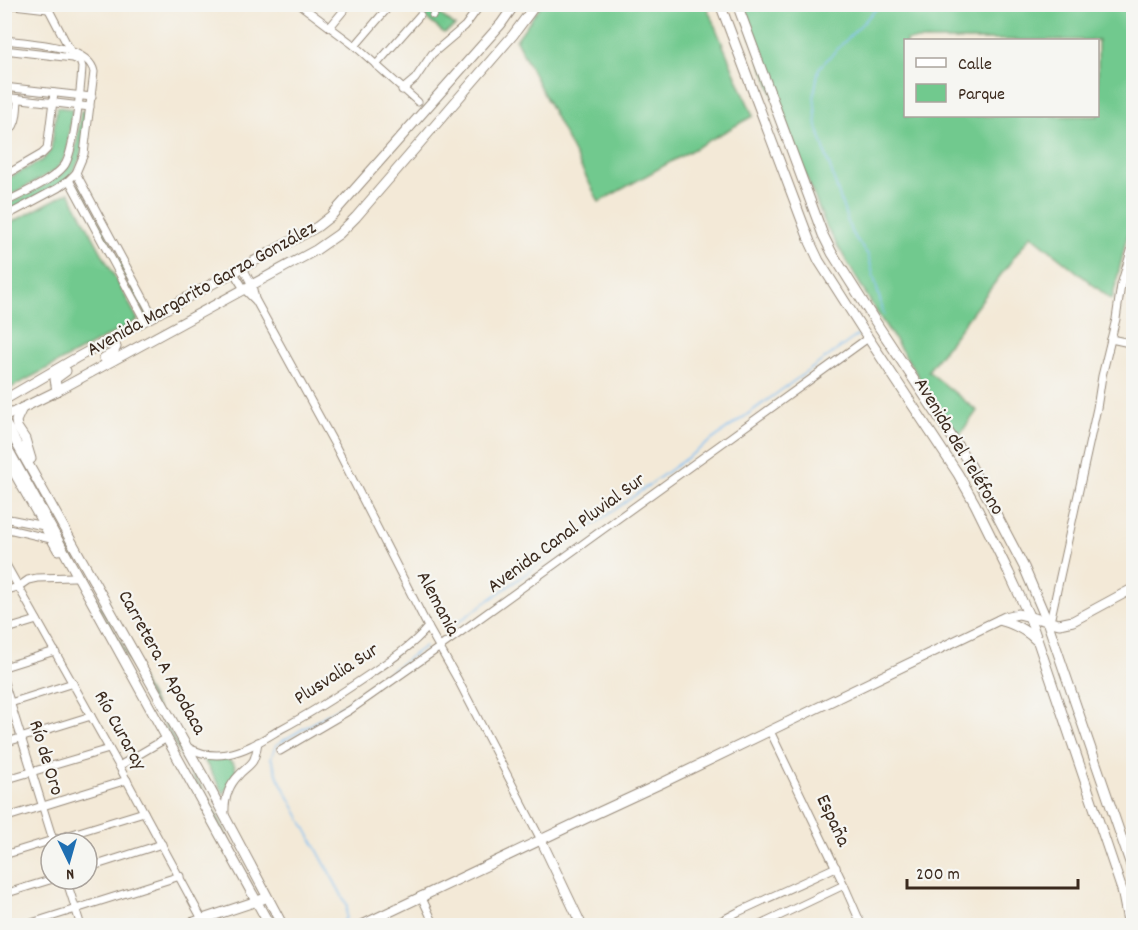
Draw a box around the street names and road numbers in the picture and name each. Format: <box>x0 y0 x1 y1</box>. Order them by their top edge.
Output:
street label: Avenida Margarito Garza González <box>82 215 322 365</box>
street label: Avenida del Teléfono <box>906 373 1010 521</box>
street label: Avenida Canal Pluvial Sur <box>482 467 652 601</box>
street label: Alemania <box>408 567 466 642</box>
street label: Carretera A Apodaca <box>110 586 213 741</box>
street label: Plusvalia Sur <box>289 637 385 713</box>
street label: Río Curaray <box>86 686 153 777</box>
street label: Río de Oro <box>20 717 70 799</box>
street label: España <box>808 790 857 852</box>

